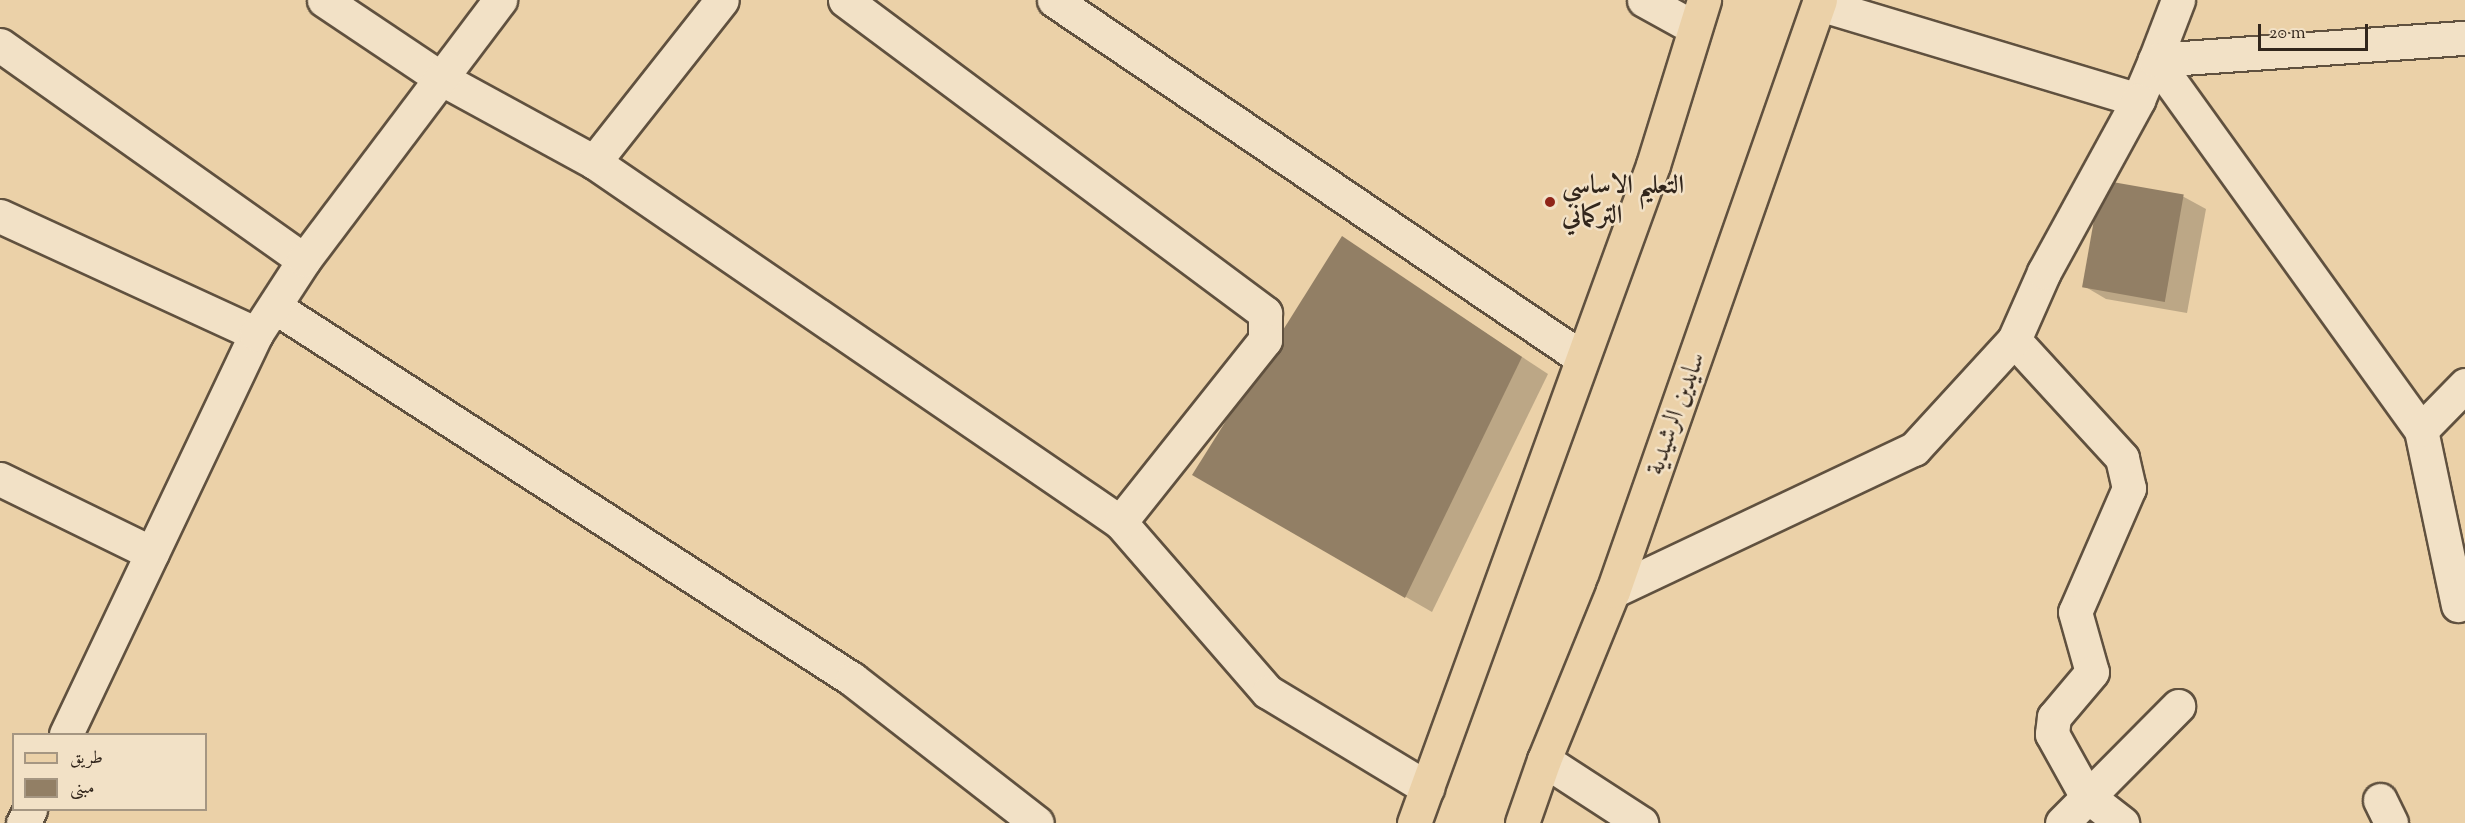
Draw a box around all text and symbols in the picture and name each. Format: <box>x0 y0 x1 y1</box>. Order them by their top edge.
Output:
scale bar <box>2261 12 2370 50</box>
text: 20 m <box>2269 21 2306 47</box>
place label: التعليم الاساسي التركماني <box>1562 171 1684 232</box>
marker: التعليم الاساسي التركماني <box>1543 195 1557 209</box>
street label: سايدين الرشيدية <box>1640 348 1714 480</box>
legend <box>12 733 207 811</box>
text: طريق <box>70 746 103 772</box>
text: مبنى <box>70 776 95 802</box>

